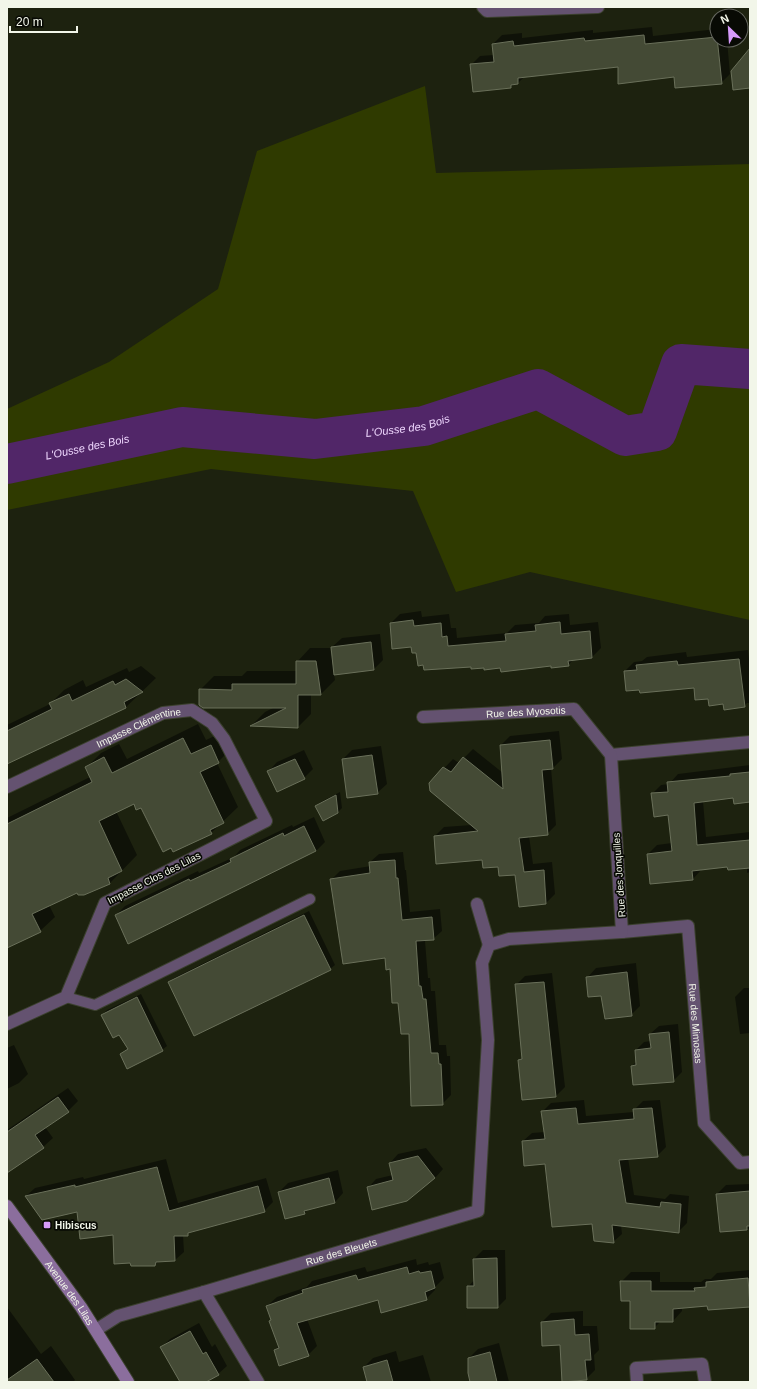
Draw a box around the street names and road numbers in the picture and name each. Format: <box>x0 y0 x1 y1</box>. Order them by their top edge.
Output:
street label: Rue des Myosotis <box>486 704 566 719</box>
street label: Impasse Clémentine <box>94 706 182 749</box>
street label: Rue des Jonquilles <box>611 832 627 918</box>
street label: Impasse Clos des Lilas <box>106 850 202 906</box>
street label: Rue des Mimosas <box>687 983 705 1064</box>
street label: Rue des Bleuets <box>304 1236 378 1267</box>
street label: Avenue des Lilas <box>43 1258 96 1327</box>

